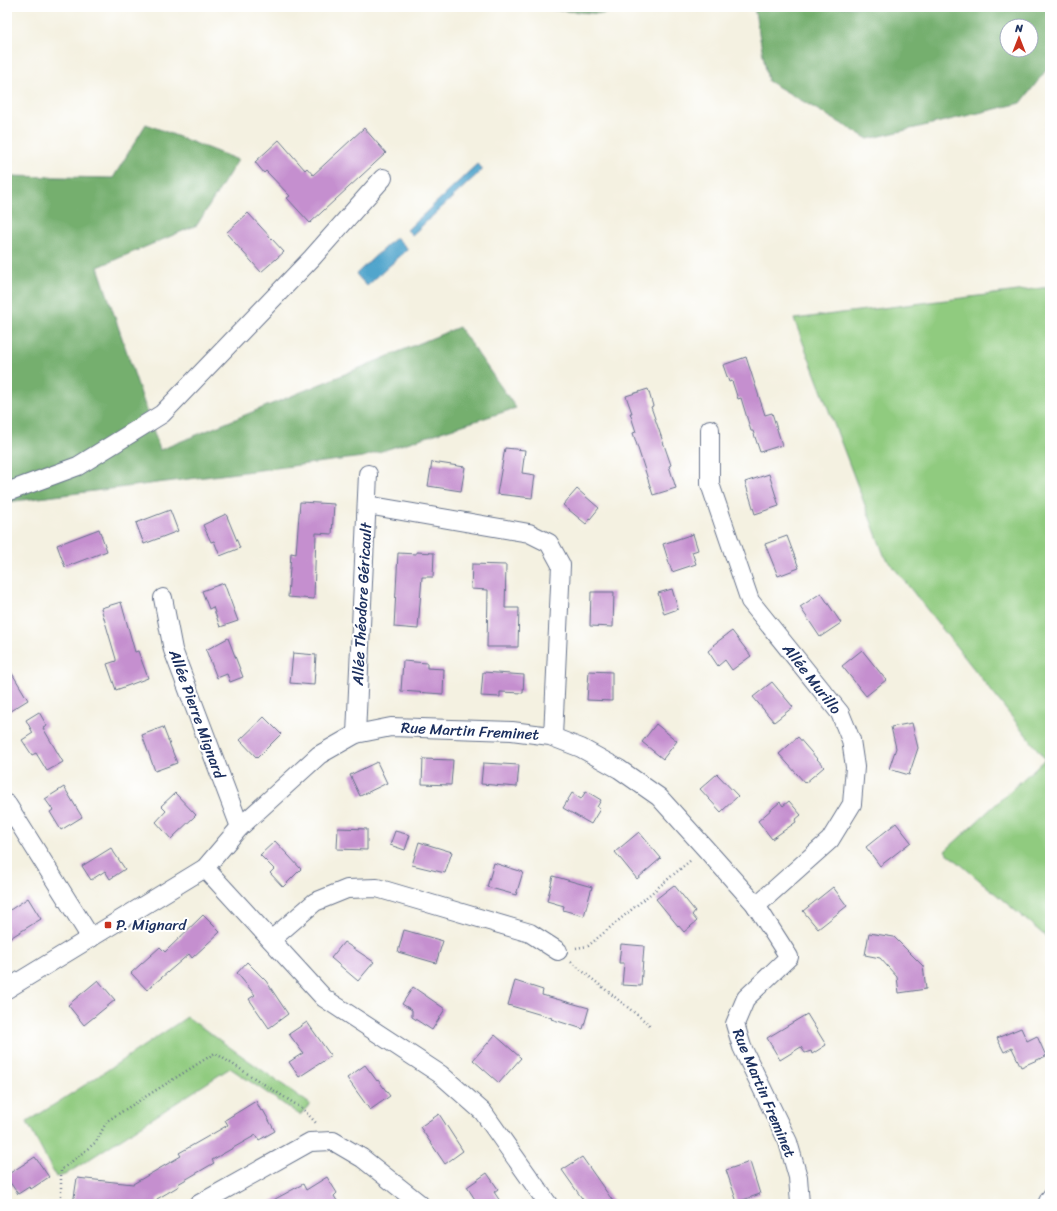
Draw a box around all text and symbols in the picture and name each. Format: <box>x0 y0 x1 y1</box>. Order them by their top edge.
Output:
north arrow <box>999 18 1039 58</box>
text: N <box>1014 19 1023 38</box>
street label: Allée Théodore Géricault <box>345 521 379 687</box>
street label: Allée Murillo <box>775 637 848 721</box>
street label: Allée Pierre Mignard <box>161 645 233 783</box>
street label: Rue Martin Freminet <box>400 714 540 748</box>
place label: P. Mignard <box>116 912 187 938</box>
marker: P. Mignard <box>103 920 113 930</box>
street label: Rue Martin Freminet <box>725 1024 803 1162</box>

